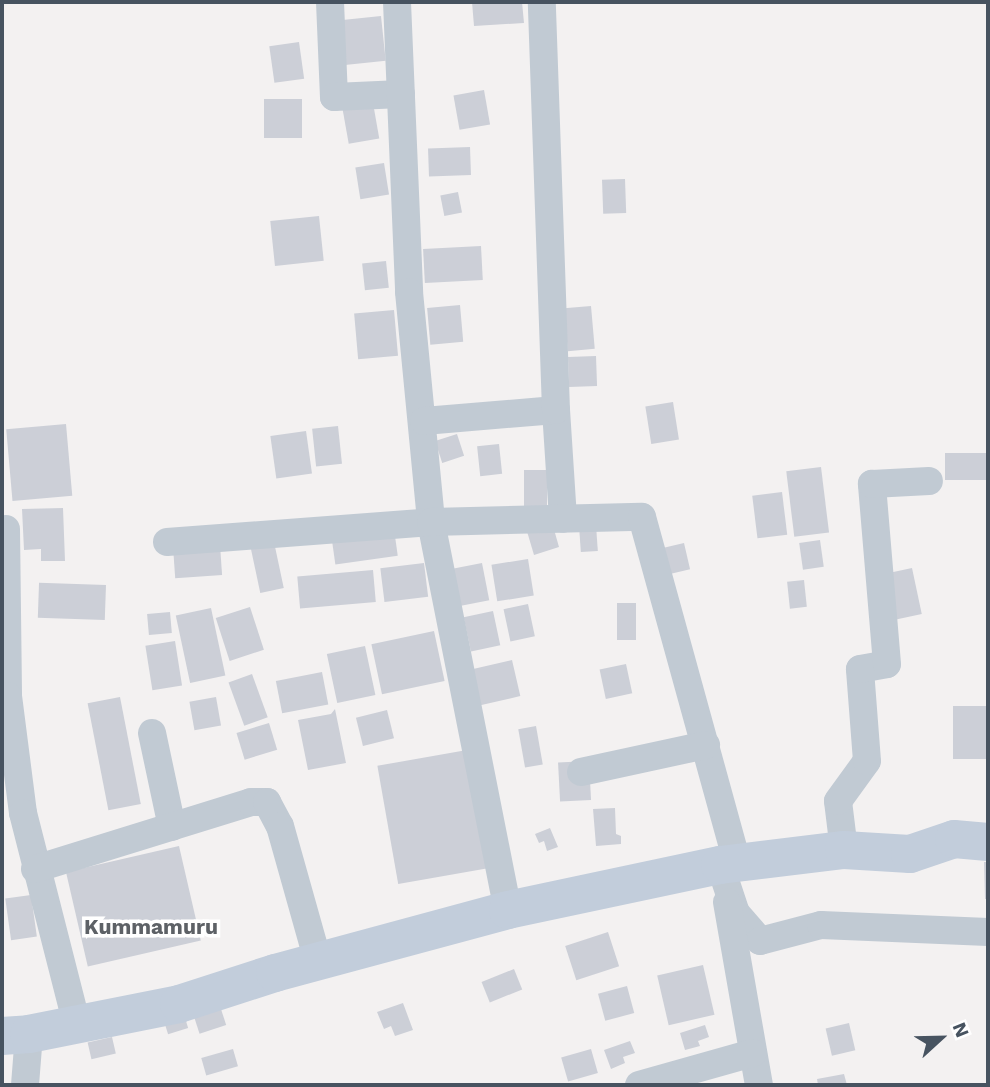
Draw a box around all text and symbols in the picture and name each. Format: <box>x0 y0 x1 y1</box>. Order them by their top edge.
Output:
district label: Kummamuru <box>84 914 218 940</box>
north arrow <box>906 1003 976 1073</box>
text: N <box>948 1019 974 1041</box>

